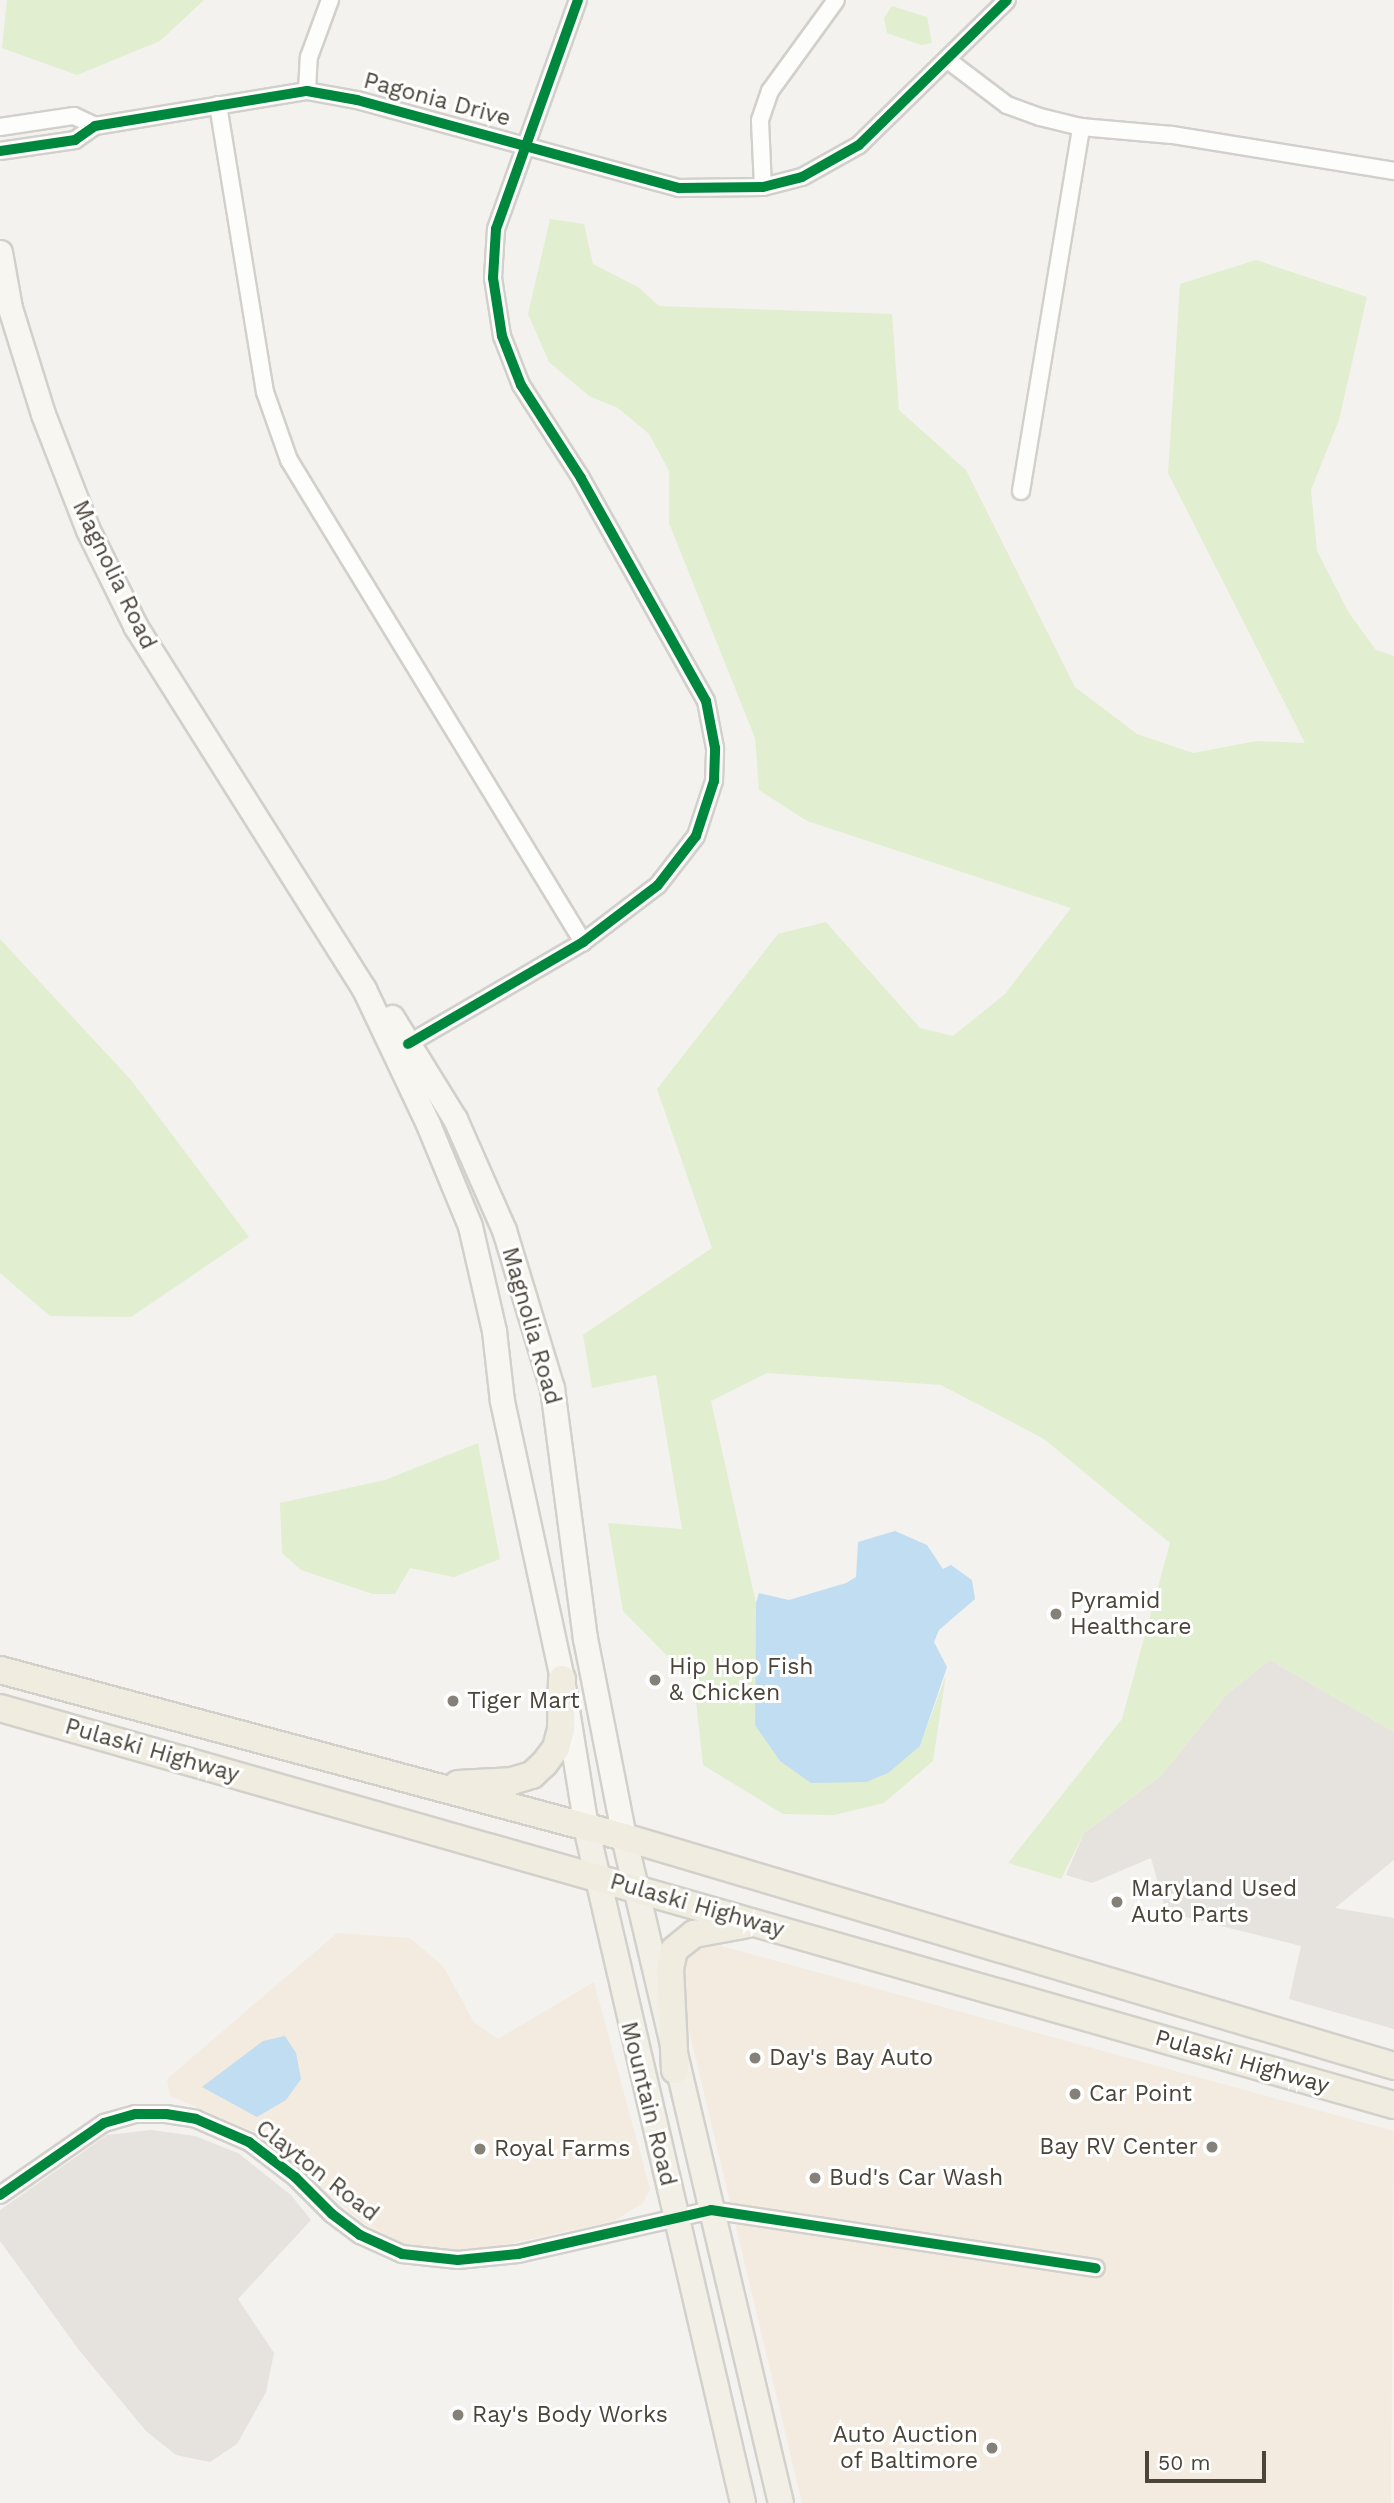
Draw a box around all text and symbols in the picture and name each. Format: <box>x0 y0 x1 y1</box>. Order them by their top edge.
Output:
street label: Pagonia Drive <box>360 67 514 133</box>
street label: Magnolia Road <box>66 496 162 654</box>
street label: Magnolia Road <box>495 1244 567 1408</box>
place label: Pyramid Healthcare <box>1070 1587 1192 1641</box>
marker: Pyramid Healthcare <box>1048 1606 1064 1622</box>
place label: Hip Hop Fish & Chicken <box>669 1653 814 1707</box>
marker: Hip Hop Fish & Chicken <box>647 1672 663 1688</box>
place label: Tiger Mart <box>467 1687 580 1715</box>
marker: Tiger Mart <box>445 1693 461 1709</box>
street label: Pulaski Highway <box>62 1713 242 1789</box>
street label: Pulaski Highway <box>607 1868 787 1944</box>
place label: Maryland Used Auto Parts <box>1131 1875 1297 1929</box>
marker: Maryland Used Auto Parts <box>1109 1894 1125 1910</box>
street label: Mountain Road <box>614 2019 682 2189</box>
street label: Pulaski Highway <box>1152 2024 1332 2100</box>
place label: Day's Bay Auto <box>769 2044 935 2072</box>
marker: Day's Bay Auto <box>747 2050 763 2066</box>
place label: Car Point <box>1089 2080 1192 2108</box>
marker: Car Point <box>1067 2086 1083 2102</box>
street label: Clayton Road <box>250 2114 384 2228</box>
place label: Bay RV Center <box>1038 2133 1198 2161</box>
place label: Royal Farms <box>494 2135 631 2163</box>
marker: Bay RV Center <box>1204 2139 1220 2155</box>
marker: Royal Farms <box>472 2141 488 2157</box>
place label: Bud's Car Wash <box>829 2164 1004 2192</box>
marker: Bud's Car Wash <box>807 2170 823 2186</box>
place label: Ray's Body Works <box>472 2401 669 2429</box>
marker: Ray's Body Works <box>450 2407 466 2423</box>
place label: Auto Auction of Baltimore <box>832 2421 978 2475</box>
scale bar <box>1149 2436 1270 2480</box>
marker: Auto Auction of Baltimore <box>984 2440 1000 2456</box>
text: 50 m <box>1158 2450 1210 2475</box>

